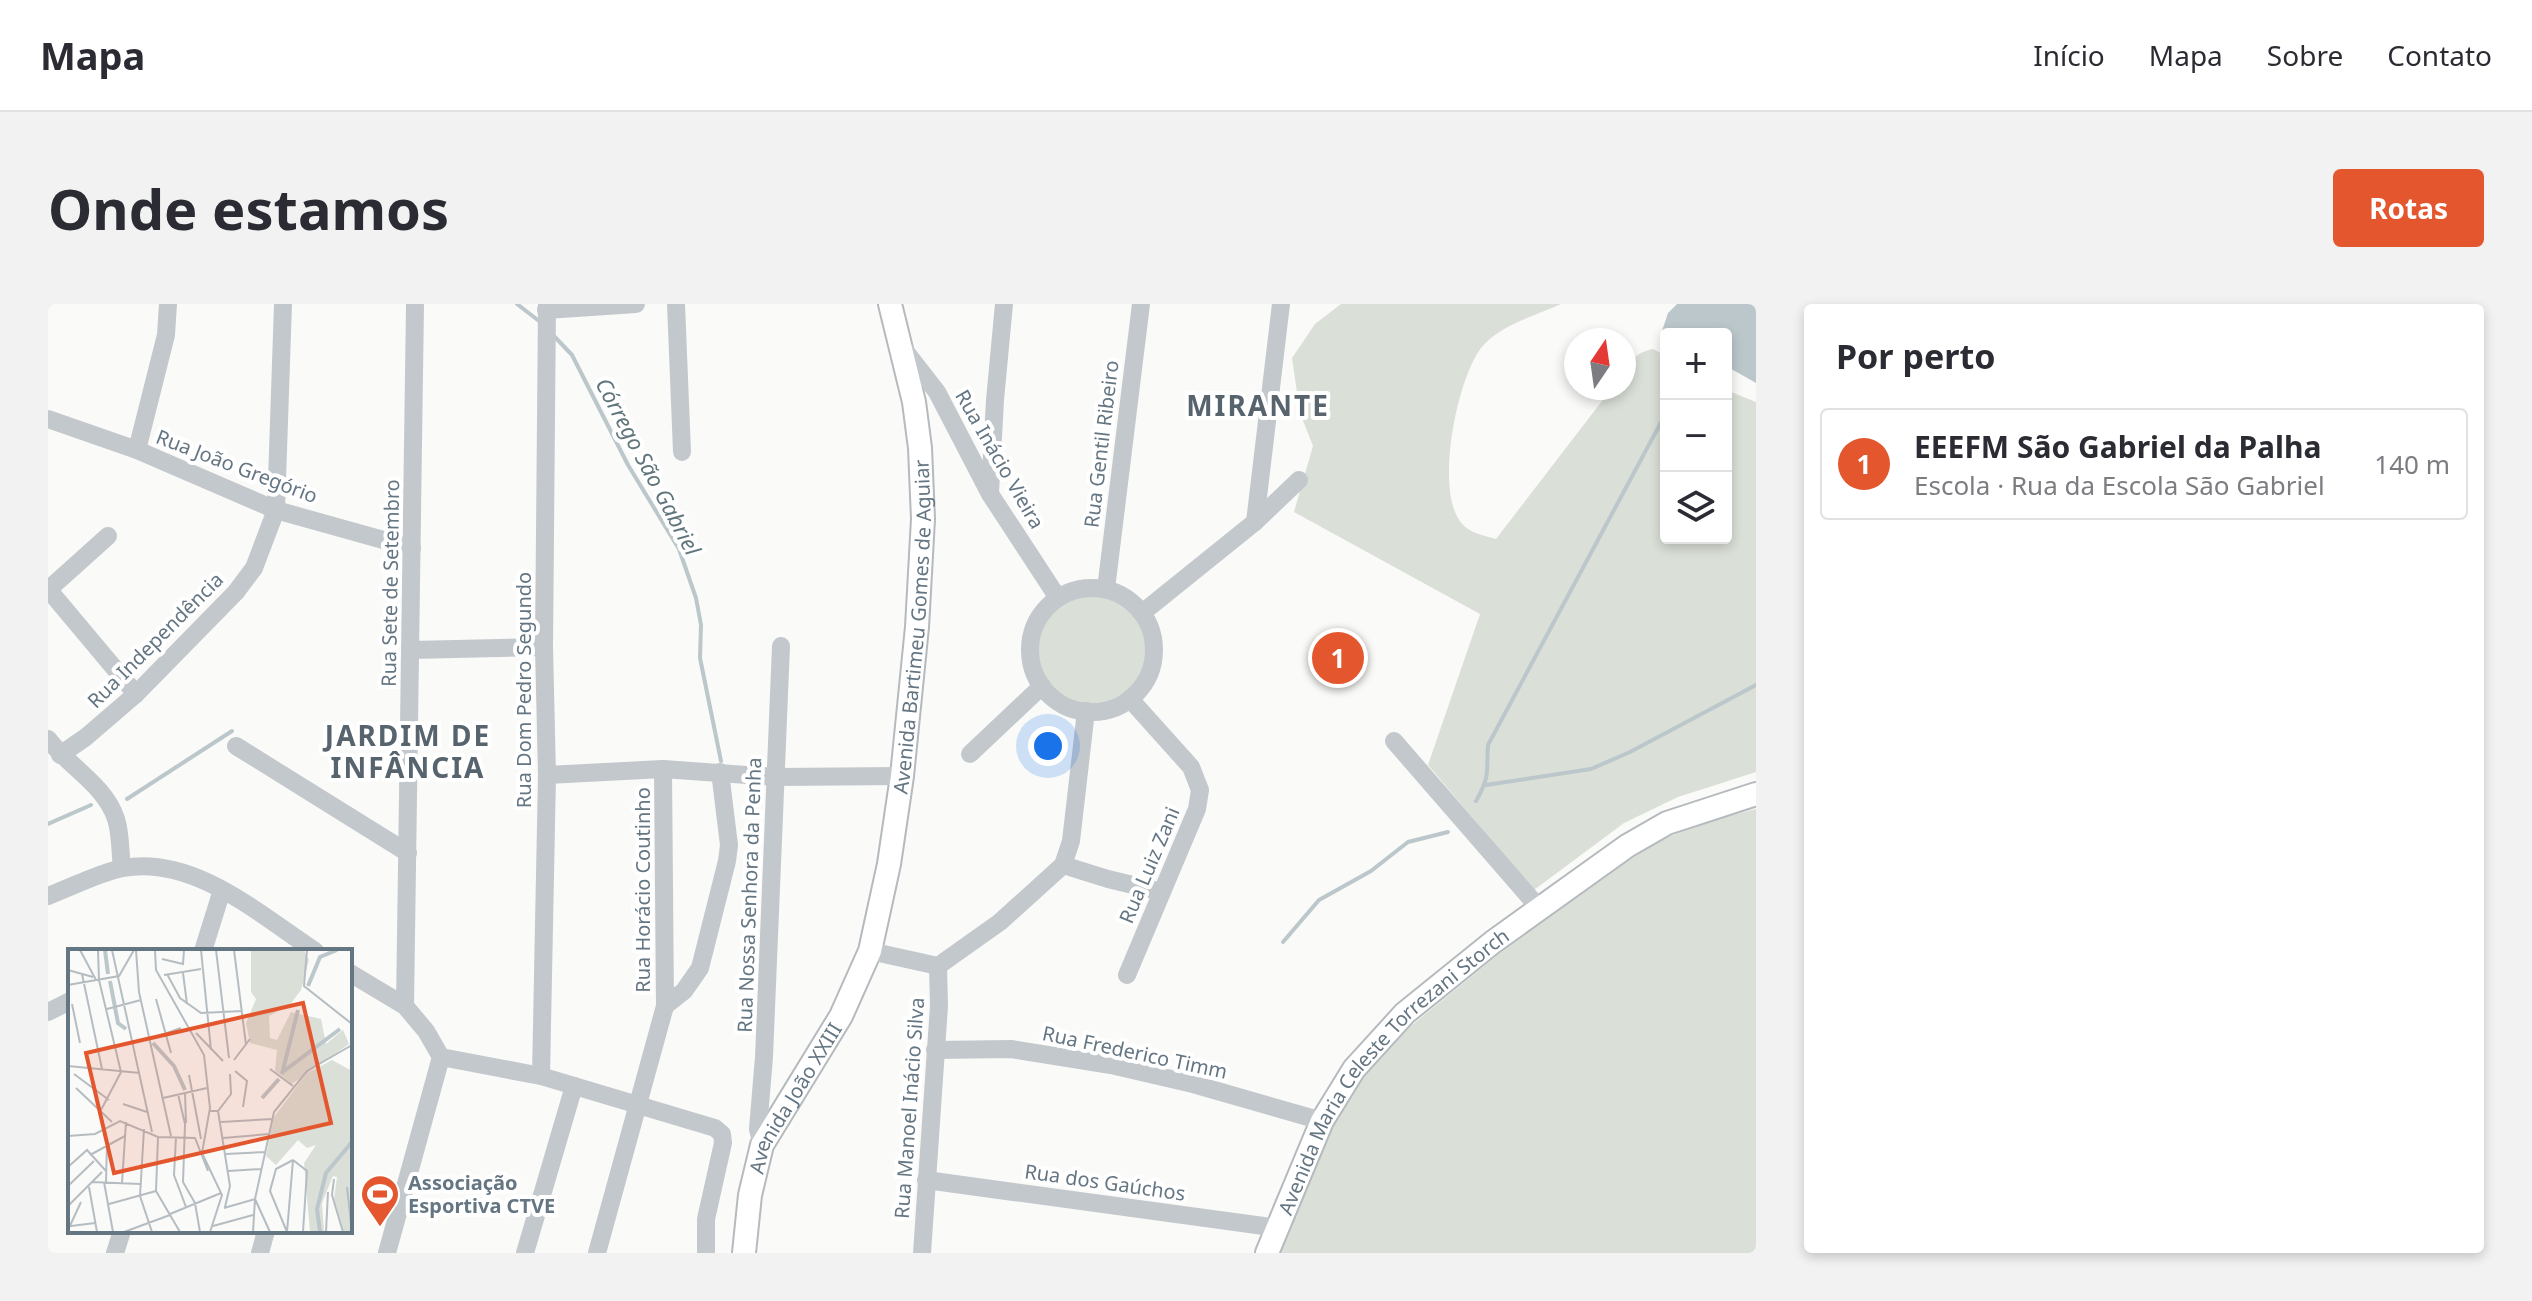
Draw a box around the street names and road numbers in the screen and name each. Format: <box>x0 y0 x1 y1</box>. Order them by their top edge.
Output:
street label: Rua Gentil Ribeiro <box>1077 359 1125 529</box>
street label: Rua Inácio Vieira <box>949 385 1051 533</box>
street label: Rua João Gregório <box>152 423 322 509</box>
street label: Avenida Bartimeu Gomes de Aguiar <box>886 459 937 796</box>
street label: Rua Sete de Setembro <box>375 479 405 687</box>
street label: Rua Independência <box>81 566 229 714</box>
street label: Rua Dom Pedro Segundo <box>510 572 537 808</box>
street label: Rua Nossa Senhora da Penha <box>731 757 767 1033</box>
street label: Rua Horácio Coutinho <box>629 787 656 993</box>
street label: Rua Luiz Zani <box>1112 803 1186 927</box>
street label: Avenida Maria Celeste Torrezani Storch <box>1271 922 1514 1219</box>
street label: Rua Manoel Inácio Silva <box>888 996 930 1220</box>
street label: Avenida João XXIII <box>742 1017 847 1176</box>
street label: Rua Frederico Timm <box>1040 1019 1230 1085</box>
street label: Rua dos Gaúchos <box>1023 1157 1187 1207</box>

